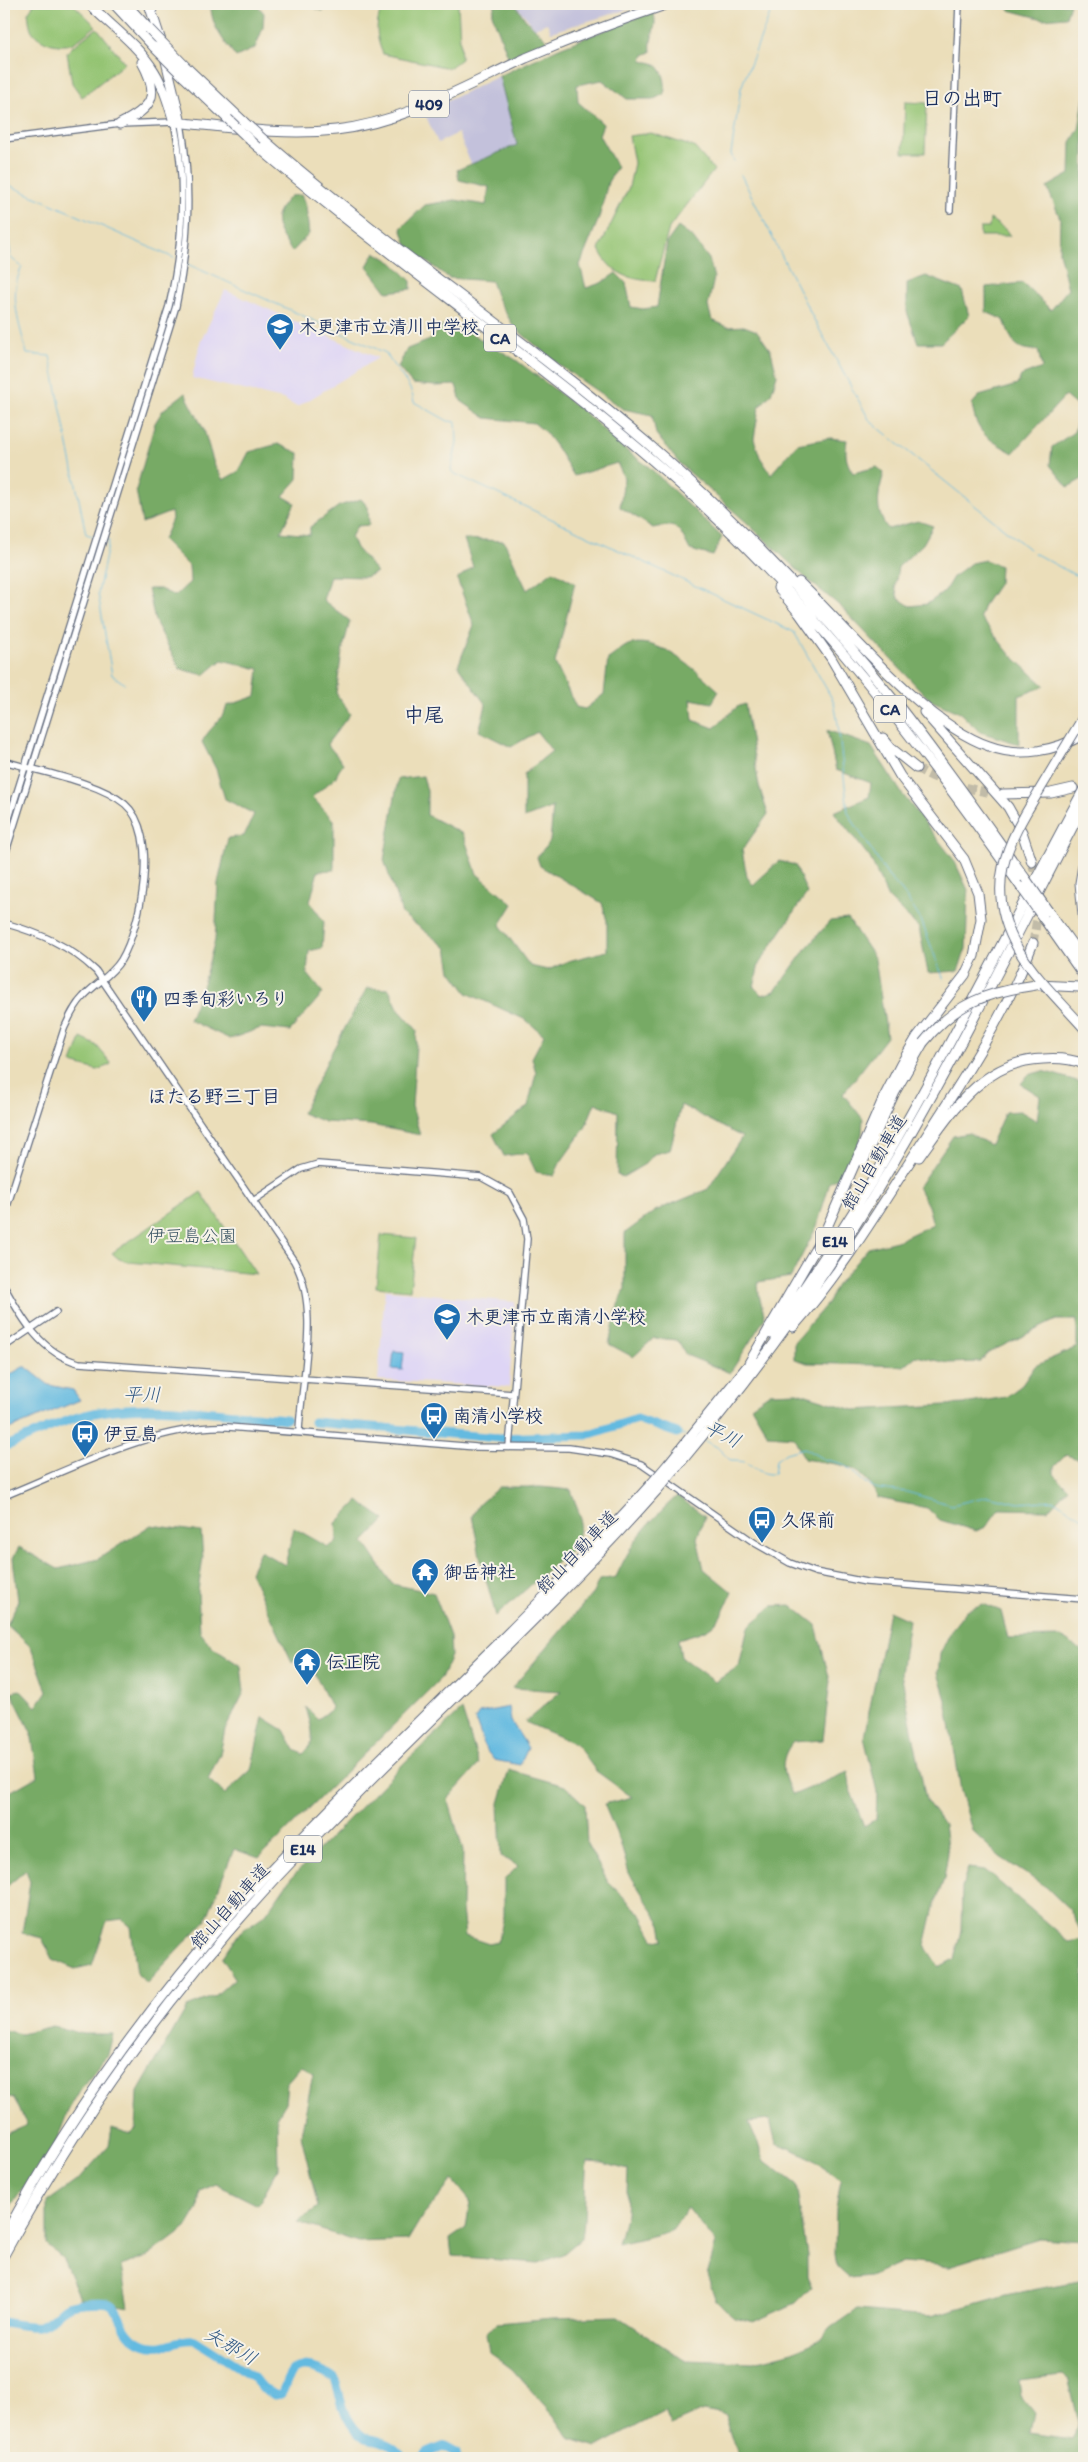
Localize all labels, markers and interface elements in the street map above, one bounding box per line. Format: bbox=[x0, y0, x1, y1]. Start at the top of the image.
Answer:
district label: 日の出町 bbox=[922, 86, 1002, 110]
road number: 409 bbox=[409, 90, 449, 118]
school or university icon: 木更津市立清川中学校 bbox=[265, 312, 295, 351]
place label: 木更津市立清川中学校 bbox=[299, 316, 479, 338]
road number: CA bbox=[484, 324, 516, 352]
road number: CA bbox=[874, 696, 906, 722]
district label: 中尾 bbox=[404, 703, 444, 727]
restaurant icon: 四季旬彩いろり bbox=[129, 984, 159, 1023]
place label: 四季旬彩いろり bbox=[163, 988, 289, 1010]
district label: ほたる野三丁目 bbox=[147, 1085, 281, 1108]
street label: 館山自動車道 bbox=[837, 1110, 911, 1214]
park label: 伊豆島公園 bbox=[147, 1225, 237, 1247]
road number: E14 bbox=[816, 1228, 854, 1254]
school or university icon: 木更津市立南清小学校 bbox=[432, 1302, 462, 1341]
place label: 木更津市立南清小学校 bbox=[466, 1306, 646, 1328]
water label: 平川 bbox=[123, 1383, 161, 1406]
bus stop icon: 南清小学校 bbox=[419, 1401, 449, 1440]
place label: 南清小学校 bbox=[453, 1405, 543, 1427]
water label: 平川 bbox=[701, 1415, 745, 1453]
bus stop icon: 伊豆島 bbox=[70, 1419, 100, 1458]
place label: 伊豆島 bbox=[104, 1423, 158, 1445]
bus stop icon: 久保前 bbox=[747, 1505, 777, 1544]
street label: 館山自動車道 bbox=[532, 1506, 622, 1598]
place label: 久保前 bbox=[781, 1509, 835, 1531]
temple icon: 御岳神社 bbox=[410, 1557, 440, 1596]
place label: 御岳神社 bbox=[444, 1561, 516, 1583]
temple icon: 伝正院 bbox=[292, 1647, 322, 1686]
place label: 伝正院 bbox=[326, 1651, 380, 1673]
road number: E14 bbox=[284, 1836, 322, 1862]
street label: 館山自動車道 bbox=[186, 1859, 274, 1953]
water label: 矢那川 bbox=[201, 2322, 261, 2370]

